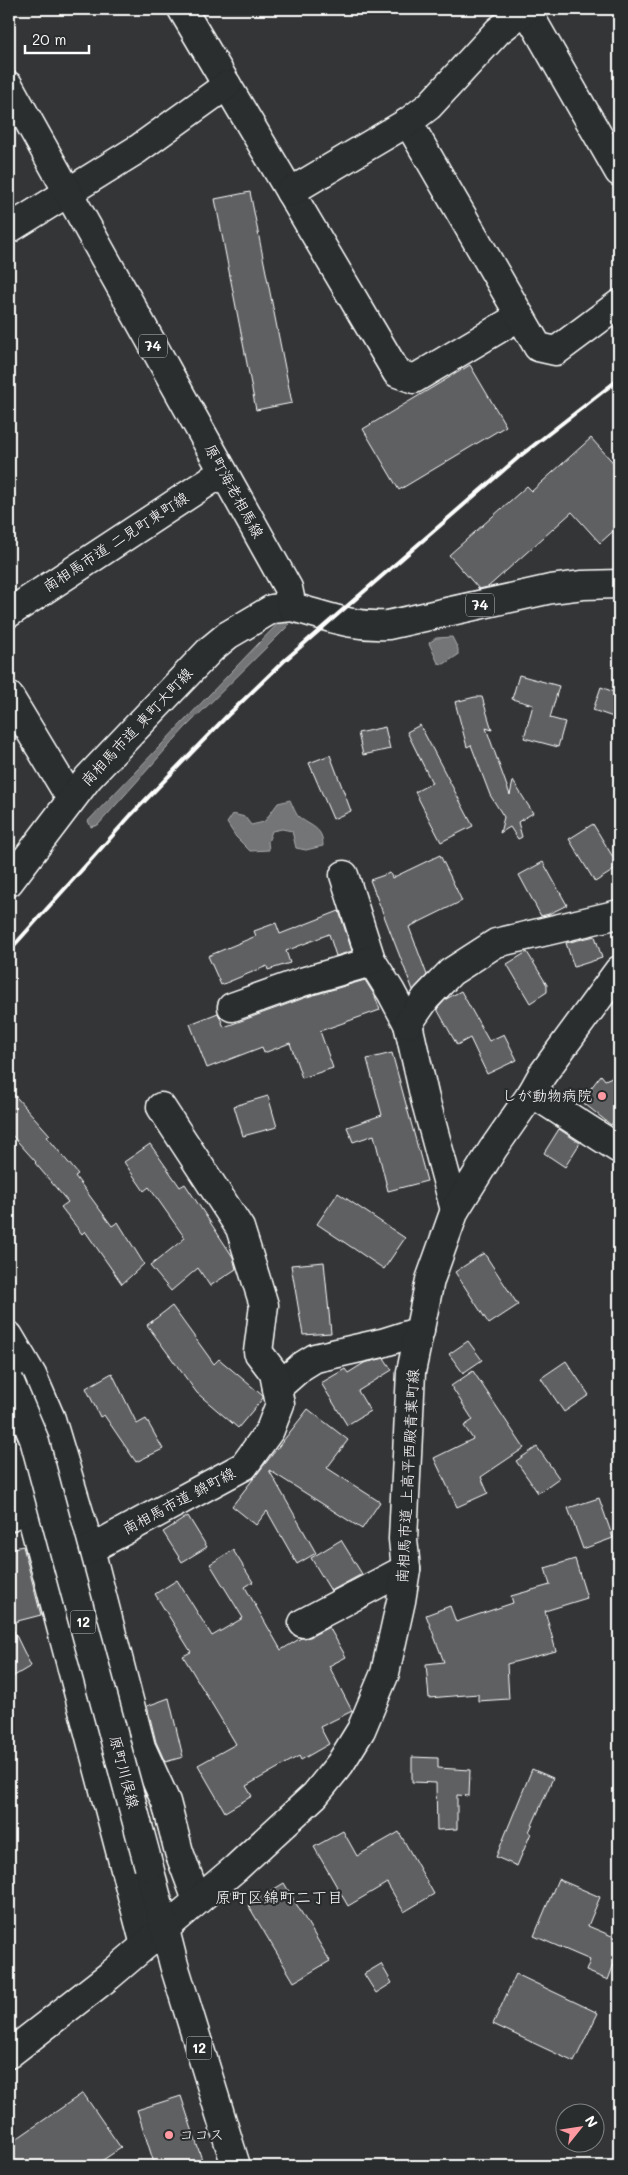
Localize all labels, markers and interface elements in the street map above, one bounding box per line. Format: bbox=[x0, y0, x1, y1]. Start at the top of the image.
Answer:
scale bar bbox=[25, 22, 89, 54]
text: 20 m bbox=[32, 29, 66, 49]
road number: 74 bbox=[139, 334, 167, 358]
street label: 原町海老相馬線 bbox=[201, 440, 269, 541]
street label: 南相馬市道 二見町東町線 bbox=[39, 487, 192, 596]
road number: 74 bbox=[466, 594, 494, 616]
street label: 南相馬市道 東町大町線 bbox=[76, 663, 196, 790]
place label: しが動物病院 bbox=[502, 1085, 592, 1105]
marker: しが動物病院 bbox=[596, 1090, 608, 1102]
street label: 南相馬市道 上高平西殿青葉町線 bbox=[391, 1368, 423, 1584]
street label: 南相馬市道 錦町線 bbox=[119, 1462, 238, 1538]
road number: 12 bbox=[70, 1610, 96, 1634]
street label: 原町川俣線 bbox=[106, 1733, 144, 1811]
district label: 原町区錦町二丁目 bbox=[215, 1886, 343, 1907]
road number: 12 bbox=[186, 2036, 212, 2060]
north arrow bbox=[556, 2102, 606, 2152]
text: N bbox=[581, 2112, 603, 2131]
place label: ココス bbox=[179, 2124, 224, 2144]
marker: ココス bbox=[163, 2129, 175, 2141]

